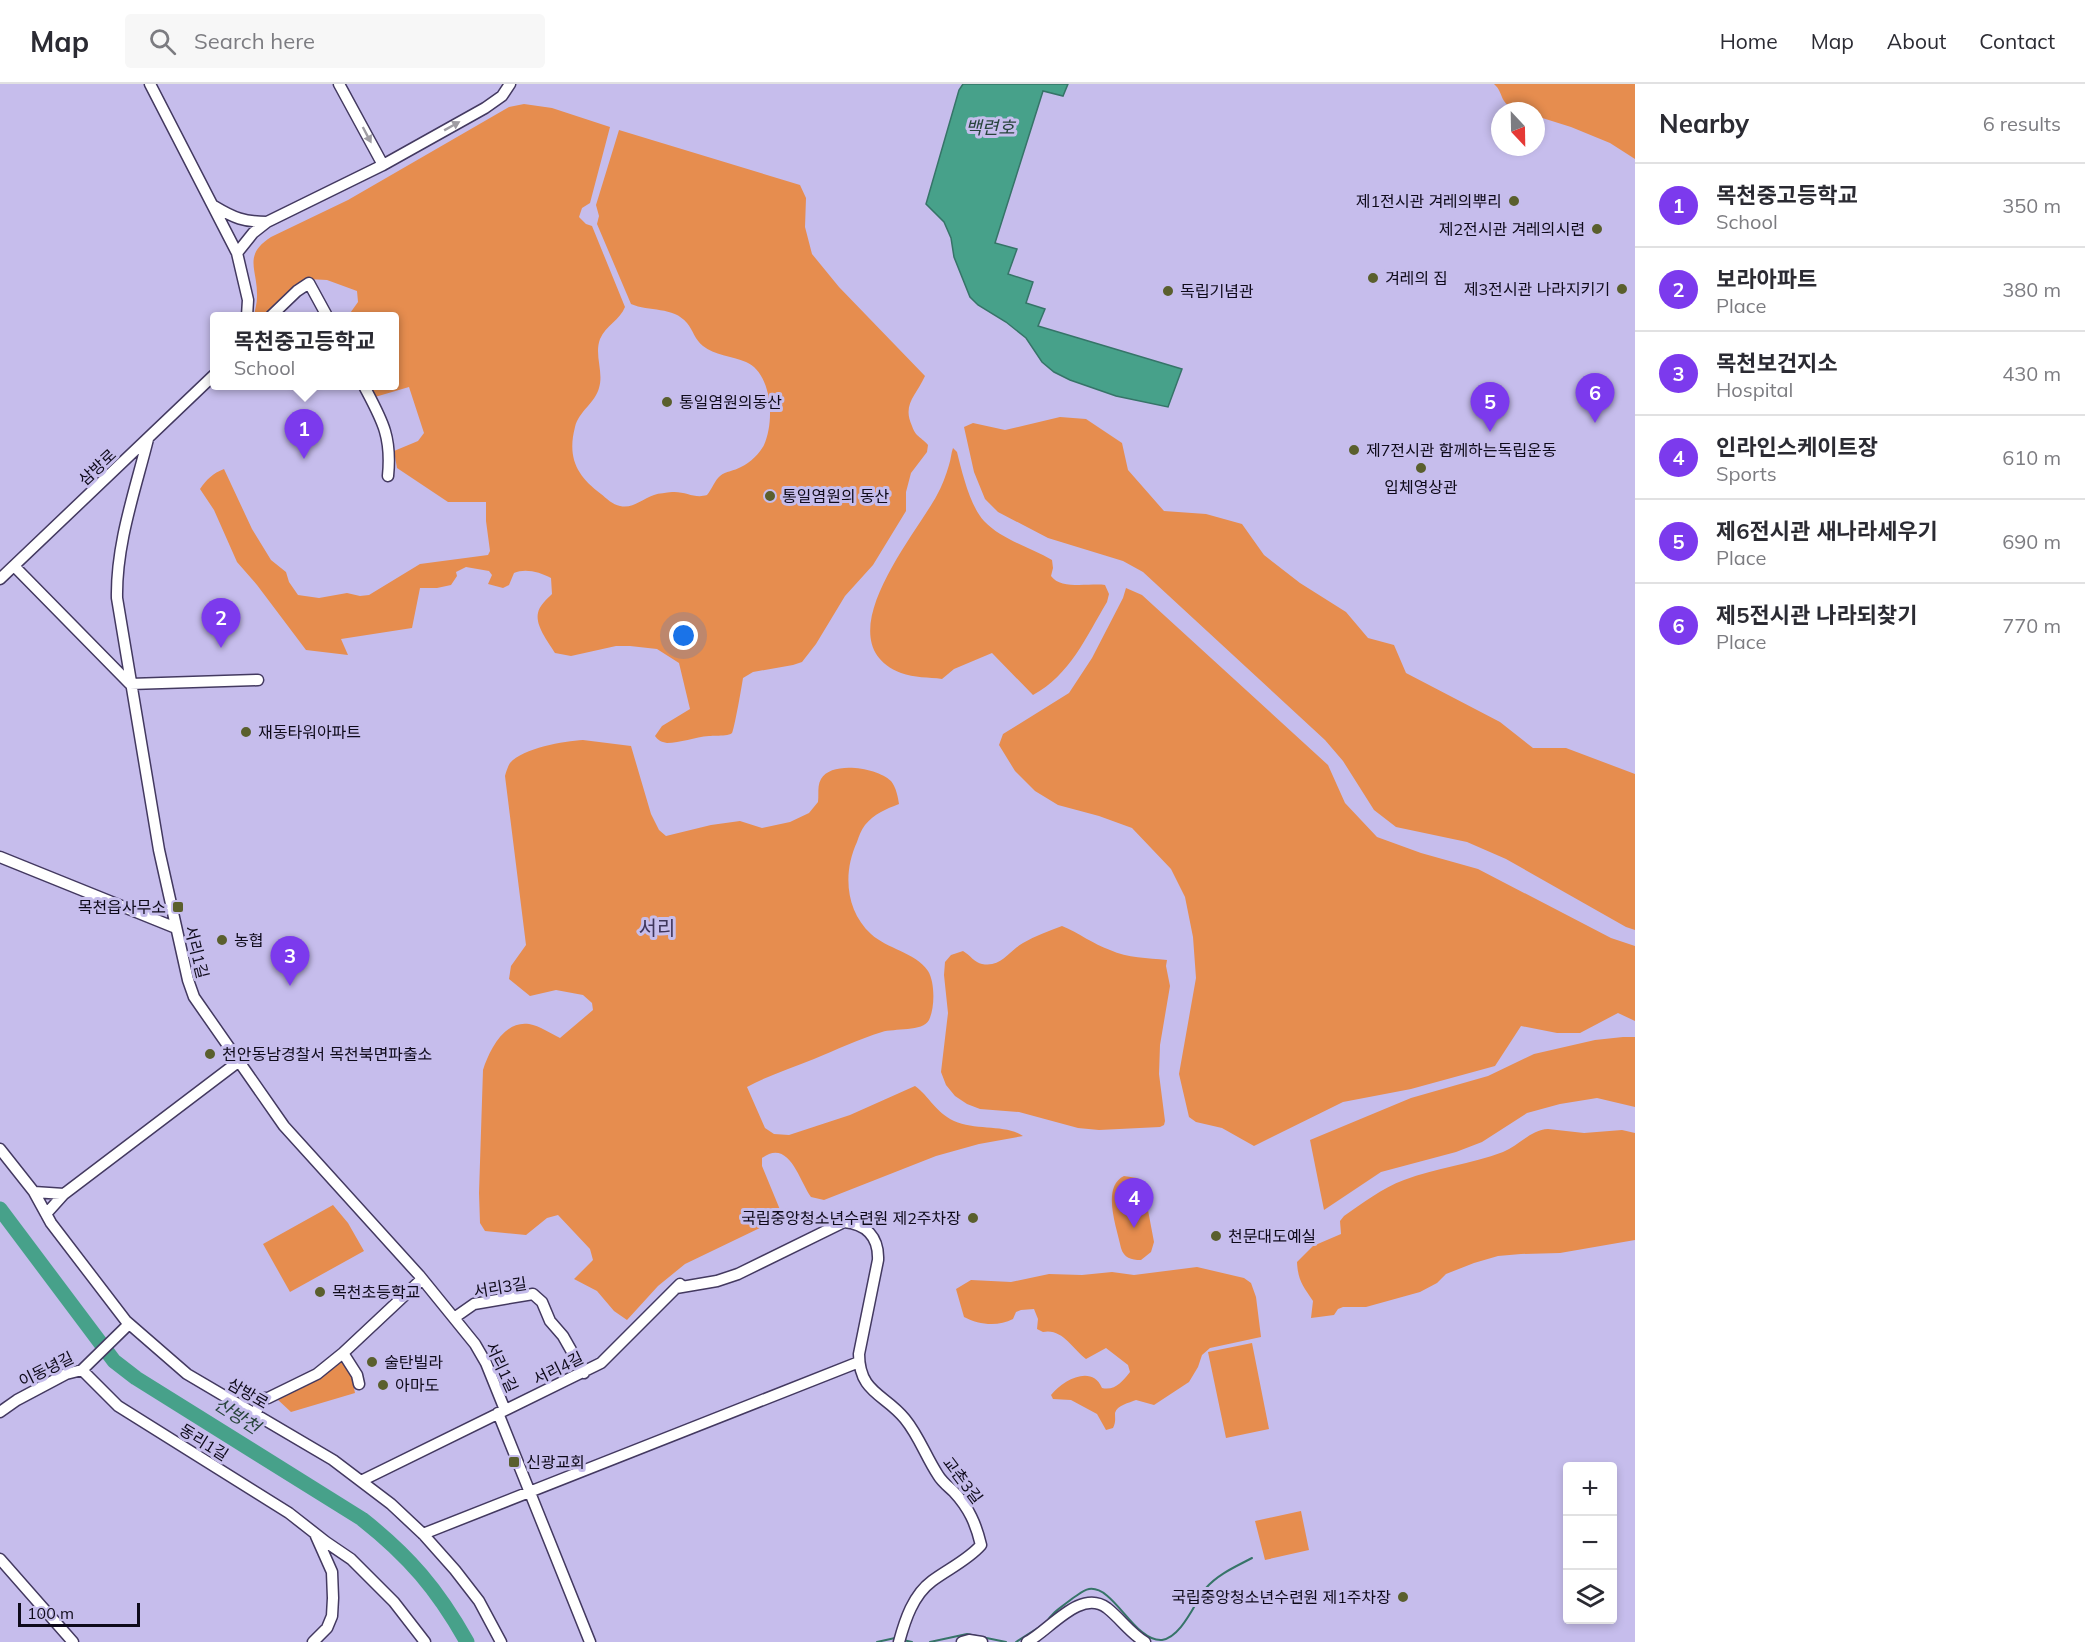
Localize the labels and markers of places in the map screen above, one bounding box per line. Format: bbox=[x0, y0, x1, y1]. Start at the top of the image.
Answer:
place label: 제1전시관 겨레의뿌리 bbox=[1356, 191, 1502, 211]
marker: 제1전시관 겨레의뿌리 bbox=[1507, 194, 1521, 208]
place label: 제2전시관 겨레의시련 bbox=[1439, 219, 1585, 239]
marker: 제2전시관 겨레의시련 bbox=[1590, 222, 1604, 236]
place label: 겨레의 집 bbox=[1385, 268, 1448, 288]
marker: 겨레의 집 bbox=[1366, 271, 1380, 285]
place label: 제3전시관 나라지키기 bbox=[1464, 279, 1610, 299]
place label: 독립기념관 bbox=[1180, 281, 1254, 301]
marker: 제3전시관 나라지키기 bbox=[1615, 282, 1629, 296]
marker: 독립기념관 bbox=[1161, 284, 1175, 298]
pin: 6 bbox=[1576, 374, 1614, 423]
pin: 5 bbox=[1470, 382, 1510, 432]
place label: 통일염원의동산 bbox=[679, 392, 782, 412]
marker: 통일염원의동산 bbox=[660, 395, 674, 409]
pin: 1 bbox=[284, 410, 324, 459]
place label: 제7전시관 함께하는독립운동 bbox=[1366, 440, 1557, 460]
marker: 제7전시관 함께하는독립운동 bbox=[1347, 443, 1361, 457]
marker: 입체영상관 bbox=[1414, 461, 1428, 475]
place label: 입체영상관 bbox=[1384, 477, 1458, 497]
place label: 통일염원의 동산 bbox=[782, 486, 889, 506]
marker: 통일염원의 동산 bbox=[763, 489, 777, 503]
pin: 2 bbox=[202, 598, 240, 648]
place label: 재동타워아파트 bbox=[258, 722, 361, 742]
marker: 재동타워아파트 bbox=[239, 725, 253, 739]
place label: 목천읍사무소 bbox=[78, 897, 166, 917]
marker: 목천읍사무소 bbox=[171, 900, 185, 914]
place label: 농협 bbox=[234, 930, 263, 950]
marker: 농협 bbox=[215, 933, 229, 947]
pin: 3 bbox=[270, 936, 310, 986]
place label: 천안동남경찰서 목천북면파출소 bbox=[222, 1044, 432, 1064]
marker: 천안동남경찰서 목천북면파출소 bbox=[203, 1047, 217, 1061]
pin: 4 bbox=[1114, 1178, 1154, 1228]
place label: 국립중앙청소년수련원 제2주차장 bbox=[741, 1208, 961, 1228]
marker: 국립중앙청소년수련원 제2주차장 bbox=[966, 1211, 980, 1225]
place label: 천문대도예실 bbox=[1228, 1226, 1316, 1246]
marker: 천문대도예실 bbox=[1209, 1229, 1223, 1243]
place label: 목천초등학교 bbox=[332, 1282, 420, 1302]
marker: 목천초등학교 bbox=[313, 1285, 327, 1299]
place label: 술탄빌라 bbox=[384, 1352, 443, 1372]
marker: 술탄빌라 bbox=[365, 1355, 379, 1369]
place label: 아마도 bbox=[395, 1375, 439, 1395]
marker: 아마도 bbox=[376, 1378, 390, 1392]
place label: 신광교회 bbox=[526, 1452, 585, 1472]
marker: 신광교회 bbox=[507, 1455, 521, 1469]
place label: 국립중앙청소년수련원 제1주차장 bbox=[1171, 1587, 1391, 1607]
marker: 국립중앙청소년수련원 제1주차장 bbox=[1396, 1590, 1410, 1604]

